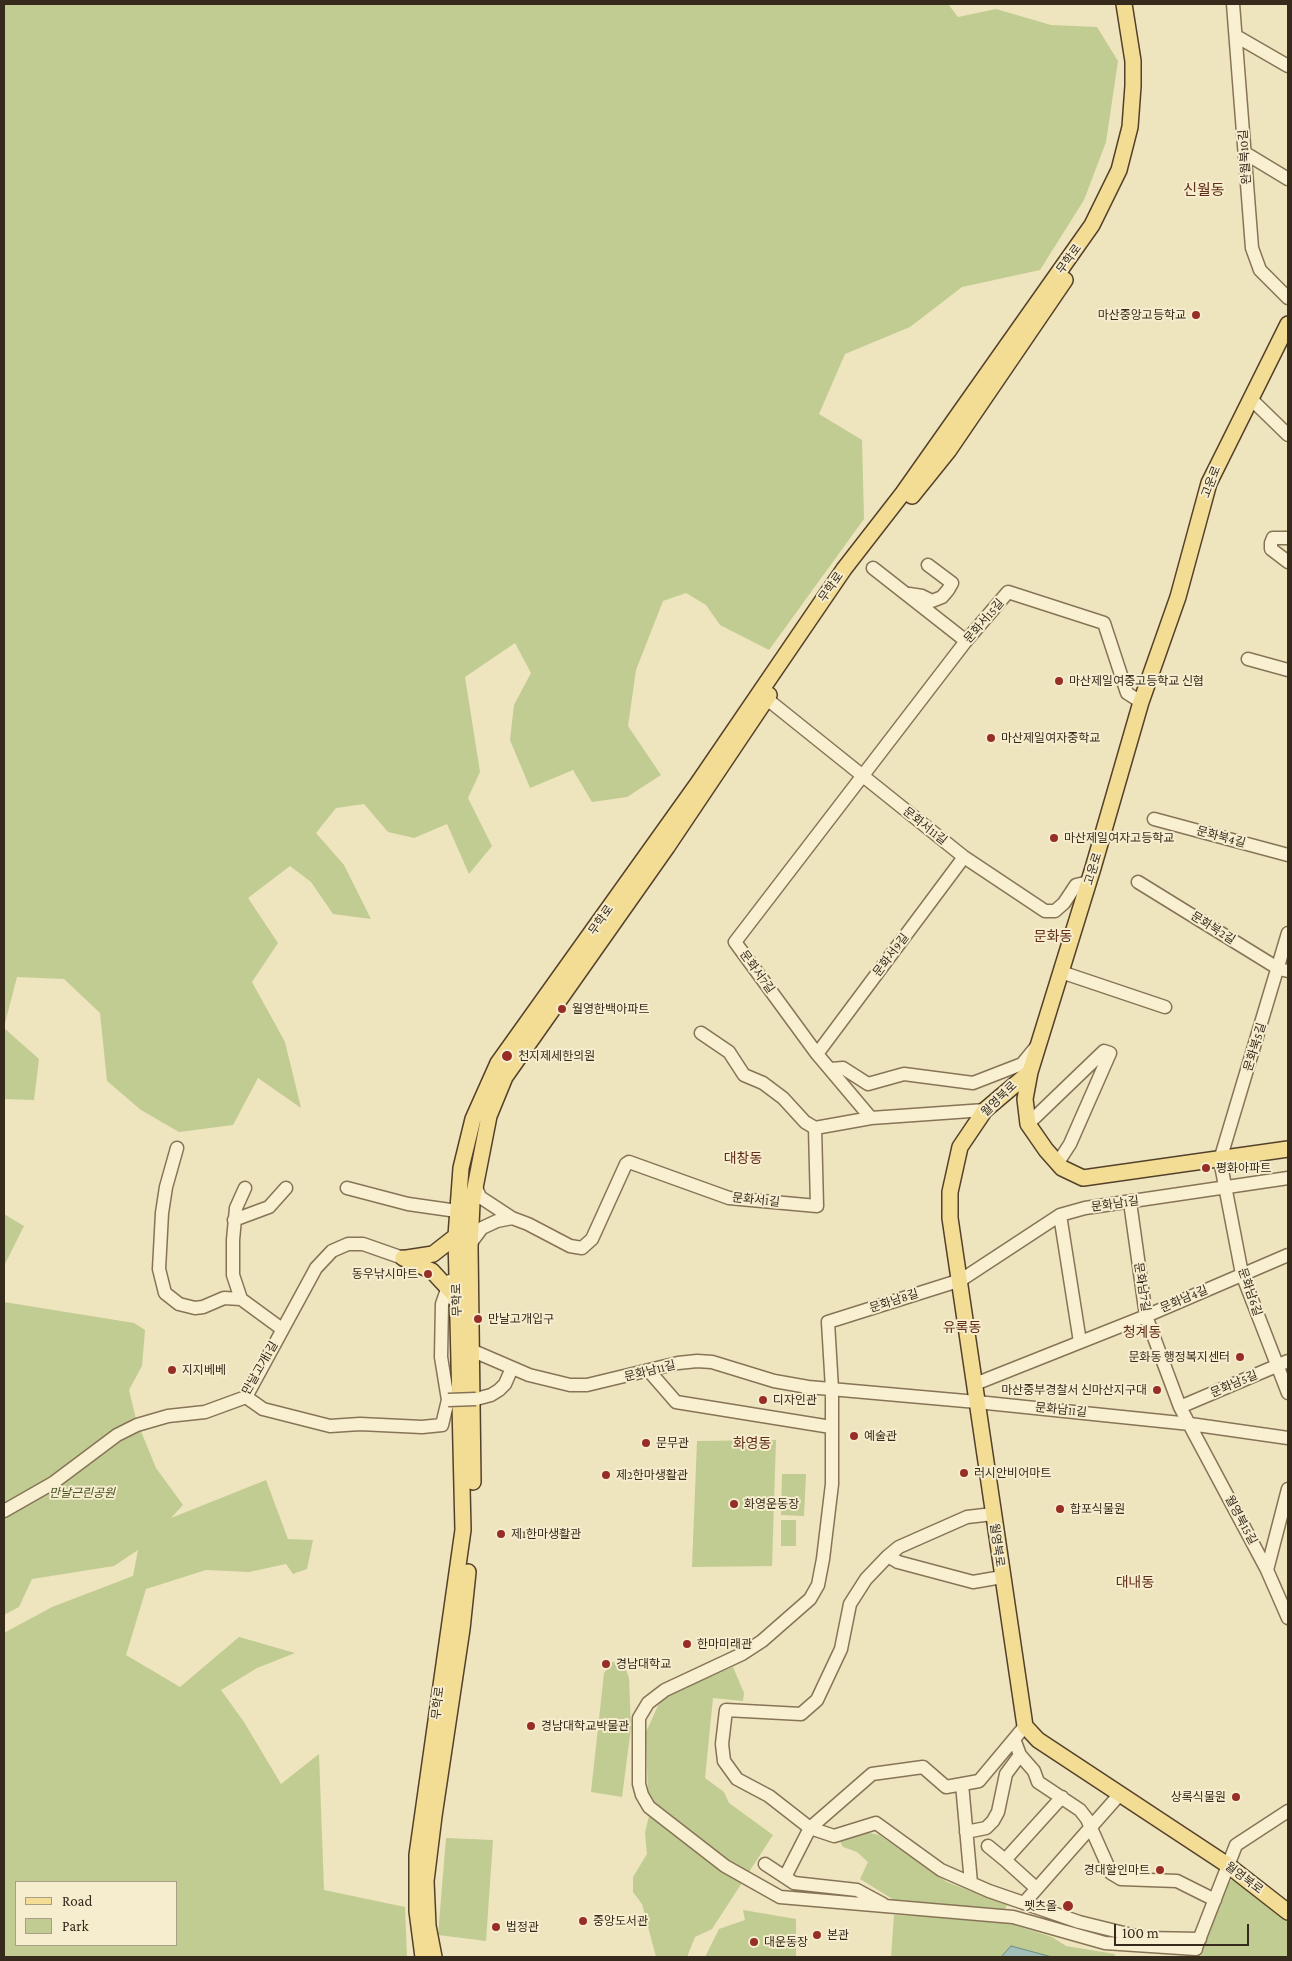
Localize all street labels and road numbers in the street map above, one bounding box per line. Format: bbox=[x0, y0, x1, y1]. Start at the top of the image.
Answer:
street label: 완월북10길 bbox=[1236, 129, 1254, 185]
street label: 무학로 bbox=[1053, 241, 1085, 277]
street label: 고운로 bbox=[1198, 464, 1224, 500]
street label: 무학로 bbox=[816, 569, 846, 605]
street label: 문화서15길 bbox=[961, 596, 1007, 646]
street label: 문화서11길 bbox=[900, 804, 950, 848]
street label: 문화북4길 bbox=[1195, 824, 1247, 850]
street label: 고운로 bbox=[1081, 851, 1105, 887]
street label: 무학로 bbox=[586, 902, 616, 938]
street label: 문화북2길 bbox=[1188, 909, 1238, 947]
street label: 문화서9길 bbox=[870, 931, 912, 979]
street label: 문화서7길 bbox=[737, 948, 777, 996]
street label: 문화북5길 bbox=[1241, 1021, 1269, 1073]
street label: 월영북로 bbox=[978, 1078, 1020, 1120]
street label: 문화서1길 bbox=[731, 1190, 781, 1210]
street label: 문화남1길 bbox=[1090, 1194, 1140, 1214]
street label: 문화남7길 bbox=[1131, 1261, 1153, 1313]
street label: 문화남6길 bbox=[1235, 1266, 1265, 1318]
street label: 무학로 bbox=[449, 1283, 465, 1317]
street label: 문화남4길 bbox=[1158, 1283, 1210, 1315]
street label: 문화남8길 bbox=[868, 1286, 920, 1316]
street label: 만날고개1길 bbox=[239, 1339, 281, 1397]
street label: 문화남11길 bbox=[623, 1358, 677, 1384]
street label: 문화남5길 bbox=[1208, 1368, 1260, 1400]
street label: 문화남11길 bbox=[1034, 1400, 1088, 1420]
street label: 월영북15길 bbox=[1222, 1493, 1260, 1547]
street label: 월영북로 bbox=[987, 1522, 1007, 1568]
street label: 무학로 bbox=[429, 1686, 447, 1720]
street label: 월영북로 bbox=[1222, 1859, 1266, 1897]

